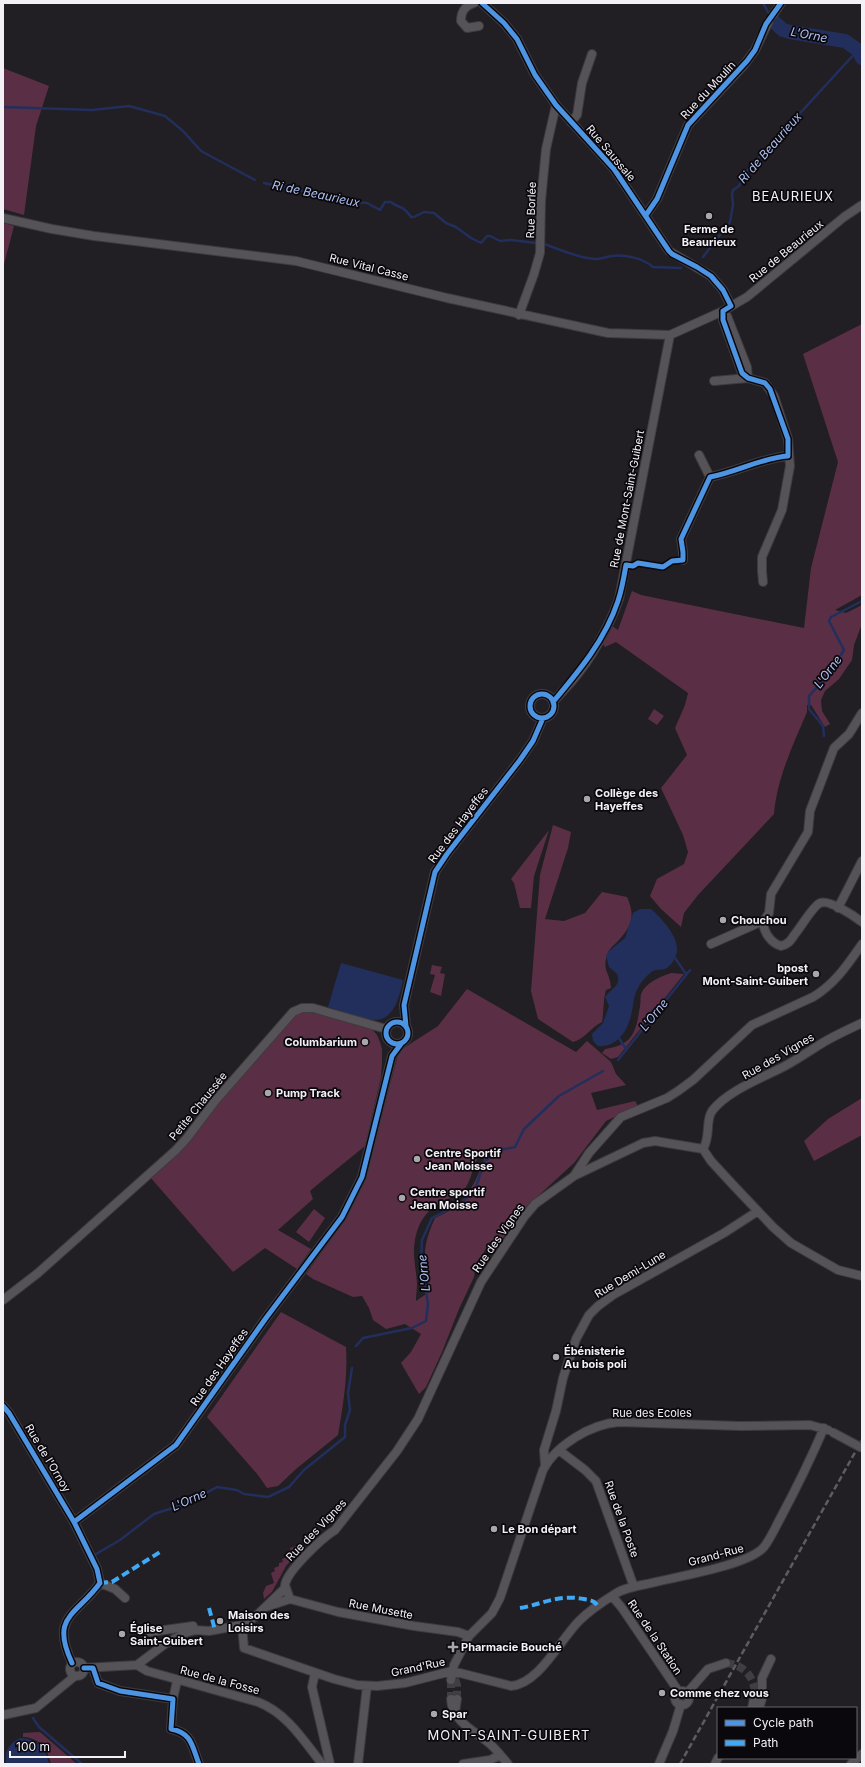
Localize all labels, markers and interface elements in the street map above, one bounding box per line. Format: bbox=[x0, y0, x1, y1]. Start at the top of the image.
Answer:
water label: L'Orne bbox=[789, 24, 829, 45]
street label: Rue du Moulin bbox=[678, 58, 738, 122]
water label: Ri de Beaurieux bbox=[735, 109, 805, 186]
street label: Rue Saussale bbox=[583, 122, 639, 184]
water label: Ri de Beaurieux bbox=[271, 177, 362, 210]
street label: Rue Borlée bbox=[523, 181, 539, 239]
district label: BEAURIEUX bbox=[752, 188, 834, 204]
marker: Ferme de Beaurieux bbox=[704, 211, 714, 221]
street label: Rue de Beaurieux bbox=[746, 217, 826, 285]
place label: Ferme de Beaurieux bbox=[682, 222, 737, 249]
street label: Rue Vital Casse bbox=[328, 250, 410, 284]
street label: Rue de Mont-Saint-Guibert bbox=[607, 429, 647, 569]
water label: L'Orne bbox=[810, 652, 845, 691]
street label: Rue des Hayeffes bbox=[425, 784, 491, 866]
place label: Collège des Hayeffes bbox=[595, 786, 658, 813]
marker: Collège des Hayeffes bbox=[582, 794, 592, 804]
place label: Chouchou bbox=[731, 913, 787, 927]
marker: Chouchou bbox=[718, 915, 728, 925]
place label: bpost Mont-Saint-Guibert bbox=[702, 961, 808, 988]
marker: bpost Mont-Saint-Guibert bbox=[811, 969, 821, 979]
water label: L'Orne bbox=[636, 995, 671, 1034]
street label: Rue des Vignes bbox=[739, 1030, 817, 1082]
place label: Columbarium bbox=[284, 1035, 357, 1049]
marker: Columbarium bbox=[360, 1037, 370, 1047]
street label: Petite Chaussée bbox=[166, 1069, 230, 1143]
place label: Pump Track bbox=[276, 1086, 340, 1100]
marker: Pump Track bbox=[263, 1088, 273, 1098]
place label: Centre Sportif Jean Moisse bbox=[425, 1146, 502, 1173]
marker: Centre Sportif Jean Moisse bbox=[412, 1154, 422, 1164]
place label: Centre sportif Jean Moisse bbox=[410, 1185, 485, 1212]
marker: Centre sportif Jean Moisse bbox=[397, 1193, 407, 1203]
street label: Rue des Vignes bbox=[469, 1201, 527, 1275]
street label: Rue Demi-Lune bbox=[592, 1247, 668, 1301]
water label: L'Orne bbox=[414, 1254, 433, 1292]
street label: Rue des Hayeffes bbox=[187, 1325, 251, 1408]
place label: Ébénisterie Au bois poli bbox=[564, 1344, 627, 1371]
marker: Ébénisterie Au bois poli bbox=[551, 1352, 561, 1362]
street label: Rue des Ecoles bbox=[612, 1406, 692, 1420]
street label: Rue de l'Ornoy bbox=[22, 1421, 74, 1495]
street label: Rue de la Poste bbox=[602, 1479, 642, 1559]
water label: L'Orne bbox=[169, 1485, 209, 1514]
street label: Rue des Vignes bbox=[283, 1496, 349, 1564]
place label: Le Bon départ bbox=[502, 1522, 577, 1536]
marker: Le Bon départ bbox=[489, 1524, 499, 1534]
street label: Grand-Rue bbox=[687, 1541, 745, 1569]
street label: Rue Musette bbox=[348, 1596, 414, 1622]
street label: Rue de la Station bbox=[625, 1597, 685, 1677]
place label: Maison des Loisirs bbox=[228, 1608, 290, 1635]
marker: Maison des Loisirs bbox=[215, 1616, 225, 1626]
place label: Église Saint-Guibert bbox=[130, 1621, 203, 1648]
marker: Église Saint-Guibert bbox=[117, 1629, 127, 1639]
place label: Pharmacie Bouché bbox=[461, 1640, 562, 1654]
marker: Pharmacie Bouché bbox=[448, 1642, 458, 1652]
street label: Grand'Rue bbox=[390, 1654, 446, 1680]
street label: Rue de la Fosse bbox=[179, 1663, 261, 1697]
place label: Comme chez vous bbox=[670, 1686, 769, 1700]
marker: Comme chez vous bbox=[657, 1688, 667, 1698]
place label: Spar bbox=[442, 1707, 468, 1721]
legend bbox=[717, 1707, 857, 1759]
marker: Spar bbox=[429, 1709, 439, 1719]
text: Cycle path bbox=[753, 1715, 814, 1730]
district label: MONT-SAINT-GUIBERT bbox=[428, 1727, 590, 1743]
scale bar bbox=[10, 1733, 125, 1759]
text: Path bbox=[753, 1735, 778, 1750]
text: 100 m bbox=[16, 1739, 50, 1754]

